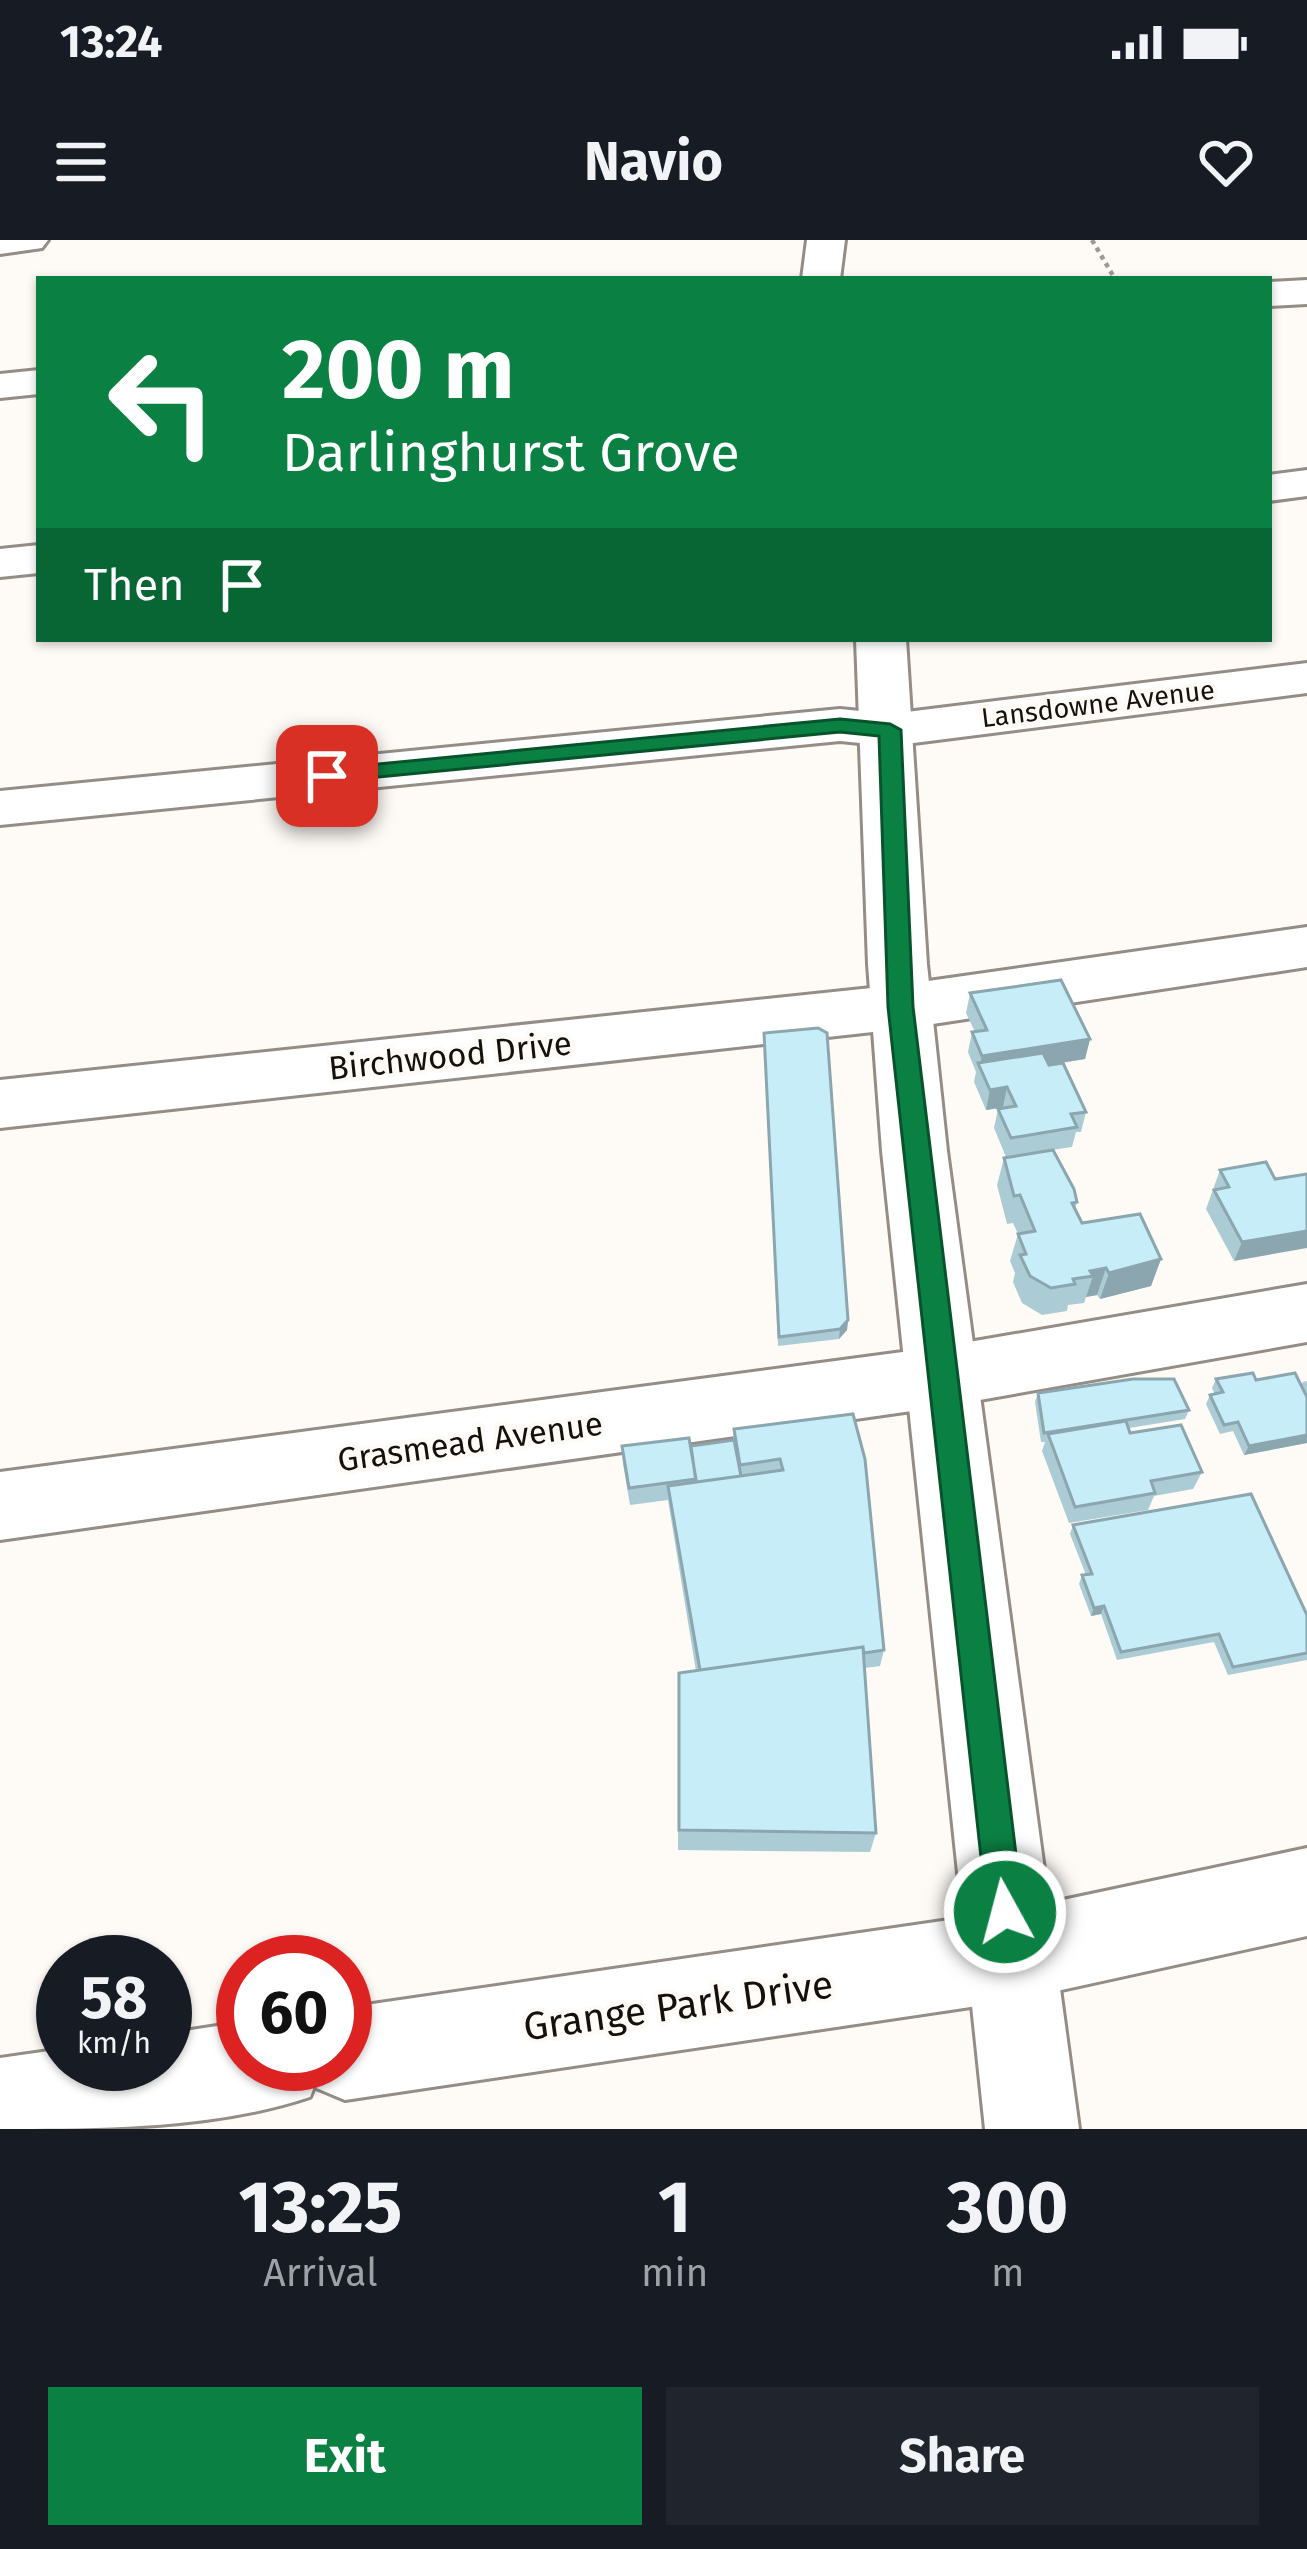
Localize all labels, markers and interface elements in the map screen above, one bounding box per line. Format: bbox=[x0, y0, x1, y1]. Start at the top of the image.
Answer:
text: 13:24 bbox=[60, 15, 162, 69]
icon: menu bbox=[48, 129, 114, 195]
icon: heart bbox=[1193, 129, 1259, 195]
text: Navio bbox=[584, 130, 723, 194]
text: 200 m bbox=[282, 319, 515, 420]
icon: left bbox=[84, 324, 240, 480]
text: Darlinghurst Grove bbox=[282, 421, 740, 485]
icon: arrive bbox=[209, 552, 275, 618]
text: Then bbox=[84, 558, 185, 612]
street label: Lansdowne Avenue bbox=[979, 674, 1217, 734]
pin bbox=[276, 725, 378, 827]
icon: arrive bbox=[294, 743, 360, 809]
street label: Birchwood Drive bbox=[327, 1023, 574, 1089]
street label: Grasmead Avenue bbox=[335, 1404, 605, 1480]
position arrow bbox=[942, 1849, 1068, 1975]
speed limit sign: 60 bbox=[216, 1935, 372, 2091]
street label: Grange Park Drive bbox=[520, 1961, 836, 2050]
text: 58 bbox=[80, 1962, 148, 2034]
text: km/h bbox=[77, 2025, 151, 2061]
text: 13:25 bbox=[239, 2165, 402, 2251]
text: 1 bbox=[658, 2165, 691, 2251]
text: 300 bbox=[947, 2165, 1068, 2251]
text: Arrival bbox=[263, 2250, 378, 2296]
text: min bbox=[641, 2250, 708, 2296]
text: m bbox=[991, 2250, 1024, 2296]
button: Exit bbox=[48, 2387, 642, 2525]
button: Share bbox=[666, 2387, 1259, 2525]

